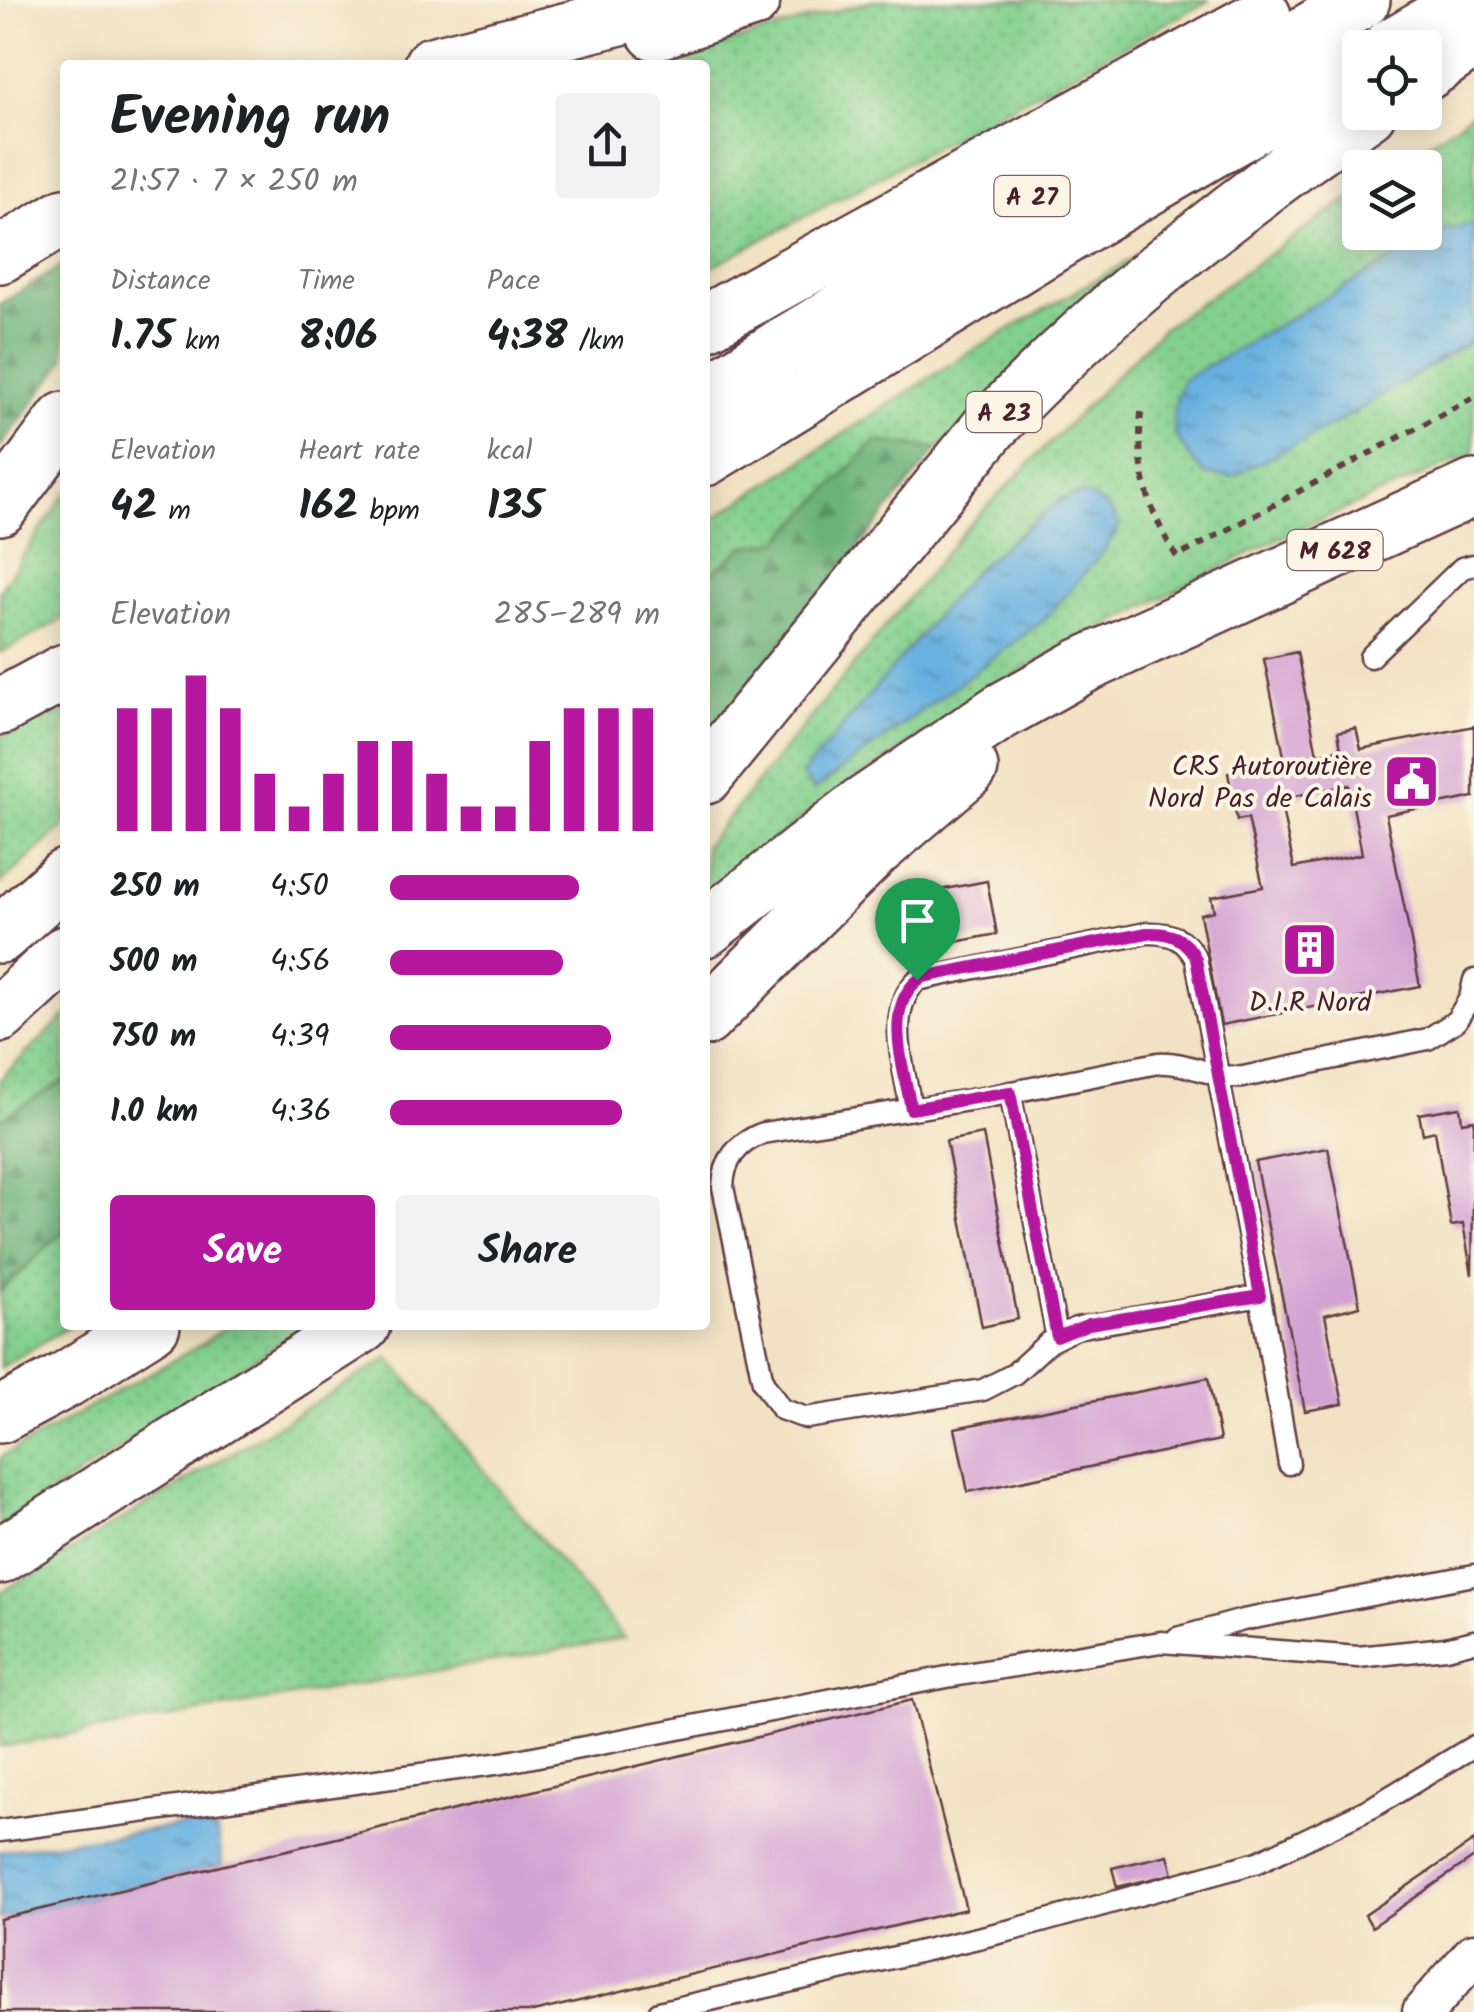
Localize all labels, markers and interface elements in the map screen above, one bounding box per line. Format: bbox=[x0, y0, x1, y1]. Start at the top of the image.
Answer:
map controls bbox=[1342, 30, 1442, 250]
button: locate bbox=[1342, 30, 1442, 130]
text: Evening run bbox=[110, 76, 390, 163]
button: share bbox=[555, 93, 660, 198]
button: layers bbox=[1342, 150, 1442, 250]
text: 21:57 · 7 × 250 m bbox=[110, 157, 358, 208]
road number: A 27 bbox=[994, 176, 1070, 216]
text: Distance bbox=[110, 259, 211, 304]
text: Time bbox=[298, 259, 355, 304]
text: Pace bbox=[487, 259, 540, 304]
text: 1.75 bbox=[110, 304, 174, 371]
text: 8:06 bbox=[298, 304, 378, 371]
text: 4:38 bbox=[487, 304, 568, 371]
text: km bbox=[174, 319, 220, 364]
text: /km bbox=[568, 319, 624, 364]
road number: A 23 bbox=[966, 392, 1042, 432]
text: Elevation bbox=[110, 429, 216, 474]
text: Heart rate bbox=[298, 429, 420, 474]
text: kcal bbox=[487, 429, 532, 474]
text: 42 bbox=[110, 474, 157, 541]
text: 162 bbox=[298, 474, 358, 541]
text: 135 bbox=[487, 474, 544, 541]
text: m bbox=[157, 489, 191, 534]
text: bpm bbox=[358, 489, 420, 534]
road number: M 628 bbox=[1288, 530, 1382, 570]
text: Elevation bbox=[110, 590, 231, 641]
text: 285–289 m bbox=[494, 590, 660, 641]
place label: CRS Autoroutière Nord Pas de Calais bbox=[1148, 745, 1372, 822]
public building icon: CRS Autoroutière Nord Pas de Calais bbox=[1381, 751, 1441, 811]
text: 250 m bbox=[110, 862, 200, 913]
text: 4:50 bbox=[270, 862, 329, 913]
pin bbox=[875, 878, 960, 981]
icon: arrive bbox=[890, 893, 945, 948]
building icon: D.I.R Nord bbox=[1280, 920, 1340, 980]
text: 500 m bbox=[110, 937, 198, 988]
text: 4:56 bbox=[270, 937, 330, 988]
place label: D.I.R Nord bbox=[1249, 981, 1372, 1026]
text: 750 m bbox=[110, 1012, 196, 1063]
text: 4:39 bbox=[270, 1012, 329, 1063]
text: 1.0 km bbox=[110, 1087, 198, 1138]
text: 4:36 bbox=[270, 1087, 332, 1138]
button: Save bbox=[110, 1195, 375, 1310]
button: Share bbox=[395, 1195, 660, 1310]

